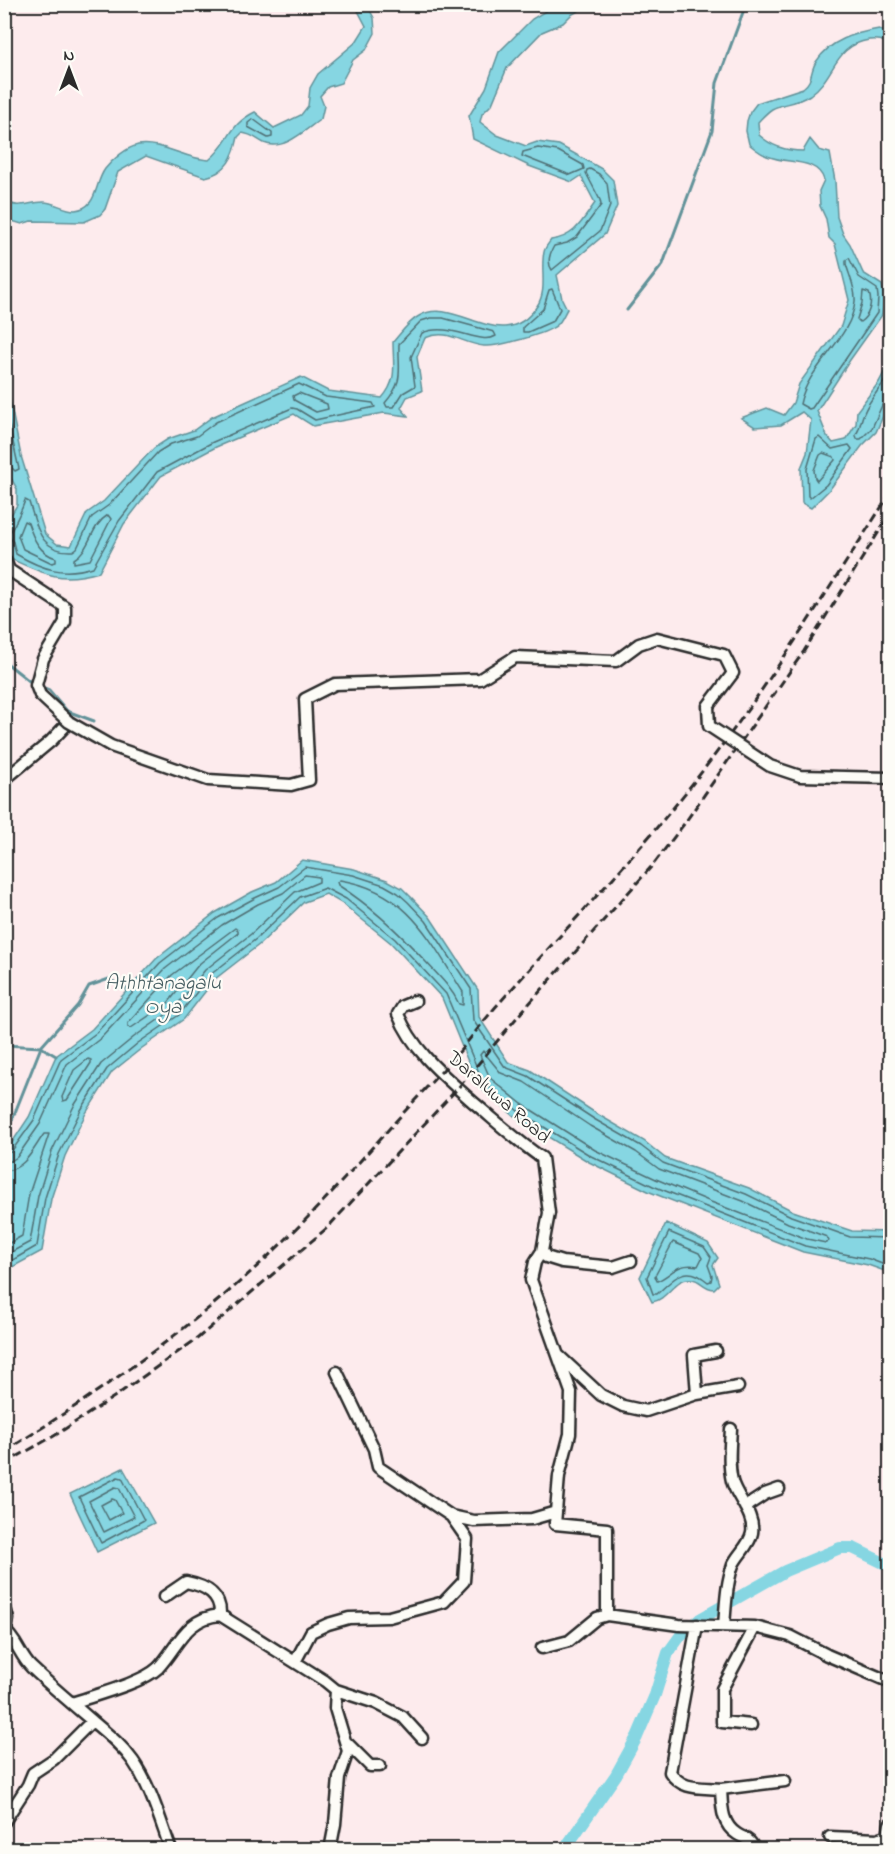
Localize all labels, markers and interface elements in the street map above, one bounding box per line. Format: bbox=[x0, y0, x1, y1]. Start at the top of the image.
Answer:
north arrow bbox=[39, 39, 99, 99]
text: N bbox=[64, 44, 75, 68]
water label: Athhtanagalu Oya bbox=[105, 969, 221, 1023]
street label: Daraluwa Road bbox=[439, 1044, 556, 1151]

